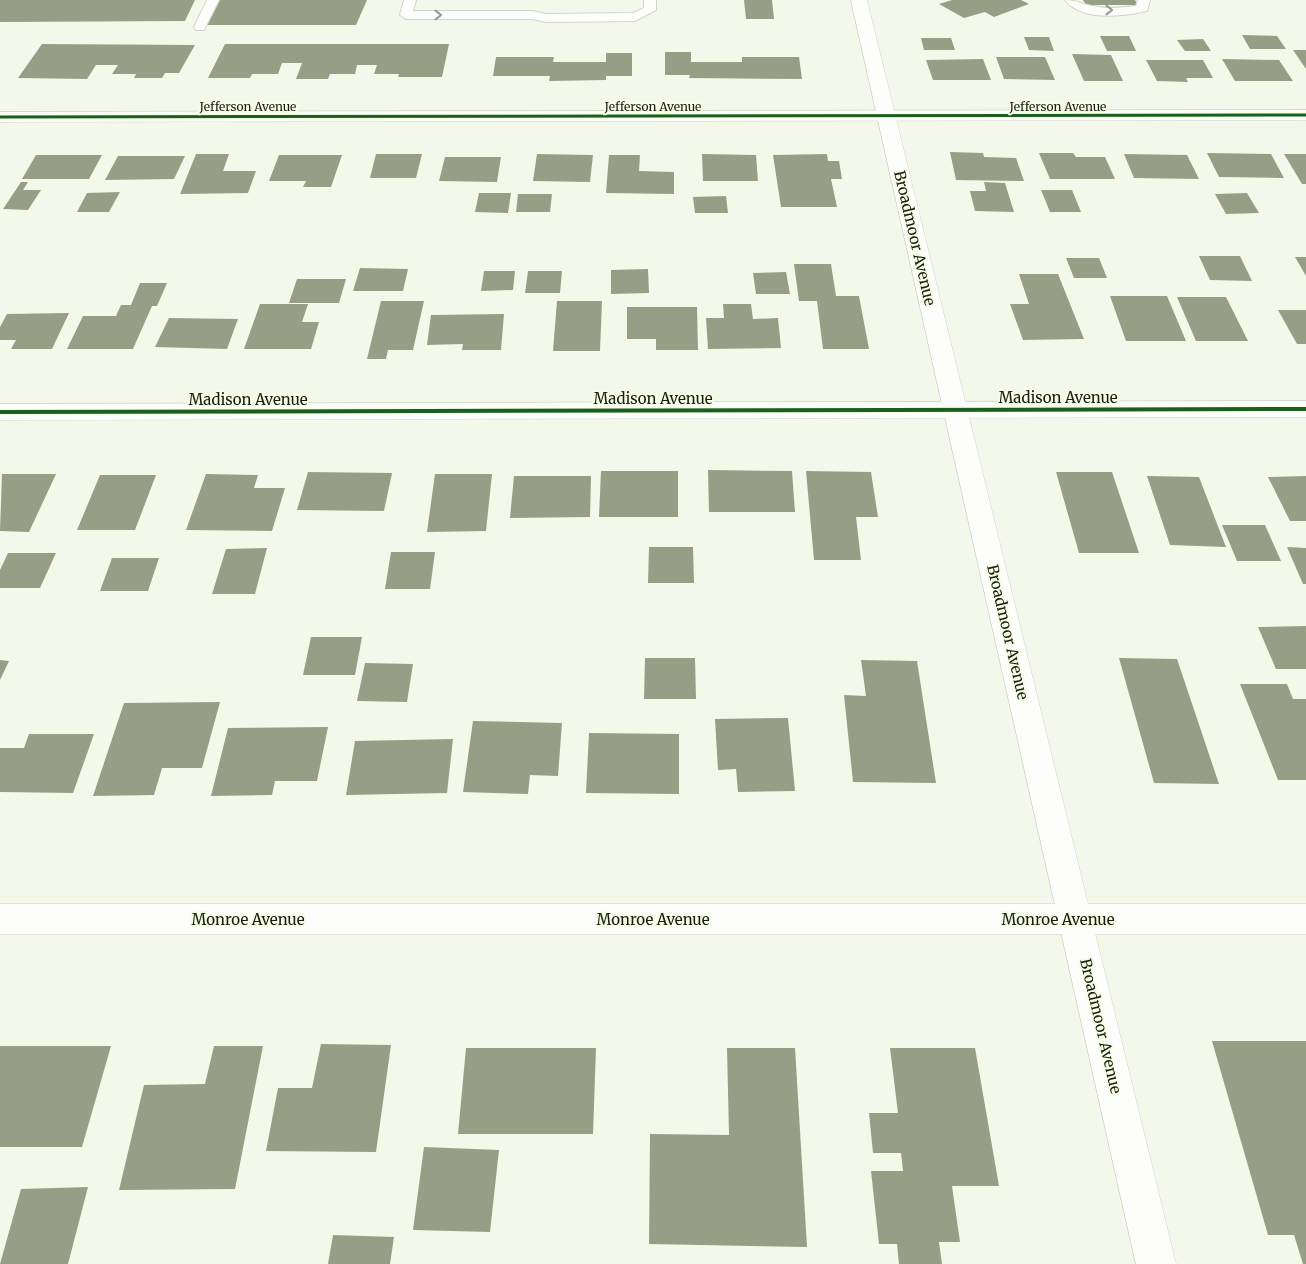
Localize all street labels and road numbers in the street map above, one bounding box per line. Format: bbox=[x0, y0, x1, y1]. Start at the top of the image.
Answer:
street label: Jefferson Avenue bbox=[199, 99, 296, 114]
street label: Jefferson Avenue bbox=[604, 99, 701, 114]
street label: Jefferson Avenue bbox=[1009, 99, 1106, 114]
street label: Broadmoor Avenue bbox=[890, 169, 940, 308]
street label: Madison Avenue bbox=[998, 388, 1118, 407]
street label: Madison Avenue bbox=[593, 389, 713, 408]
street label: Madison Avenue bbox=[188, 390, 308, 409]
street label: Broadmoor Avenue bbox=[983, 563, 1033, 702]
street label: Monroe Avenue bbox=[192, 910, 305, 929]
street label: Monroe Avenue bbox=[597, 910, 710, 929]
street label: Monroe Avenue bbox=[1002, 910, 1115, 929]
street label: Broadmoor Avenue bbox=[1076, 957, 1126, 1096]

